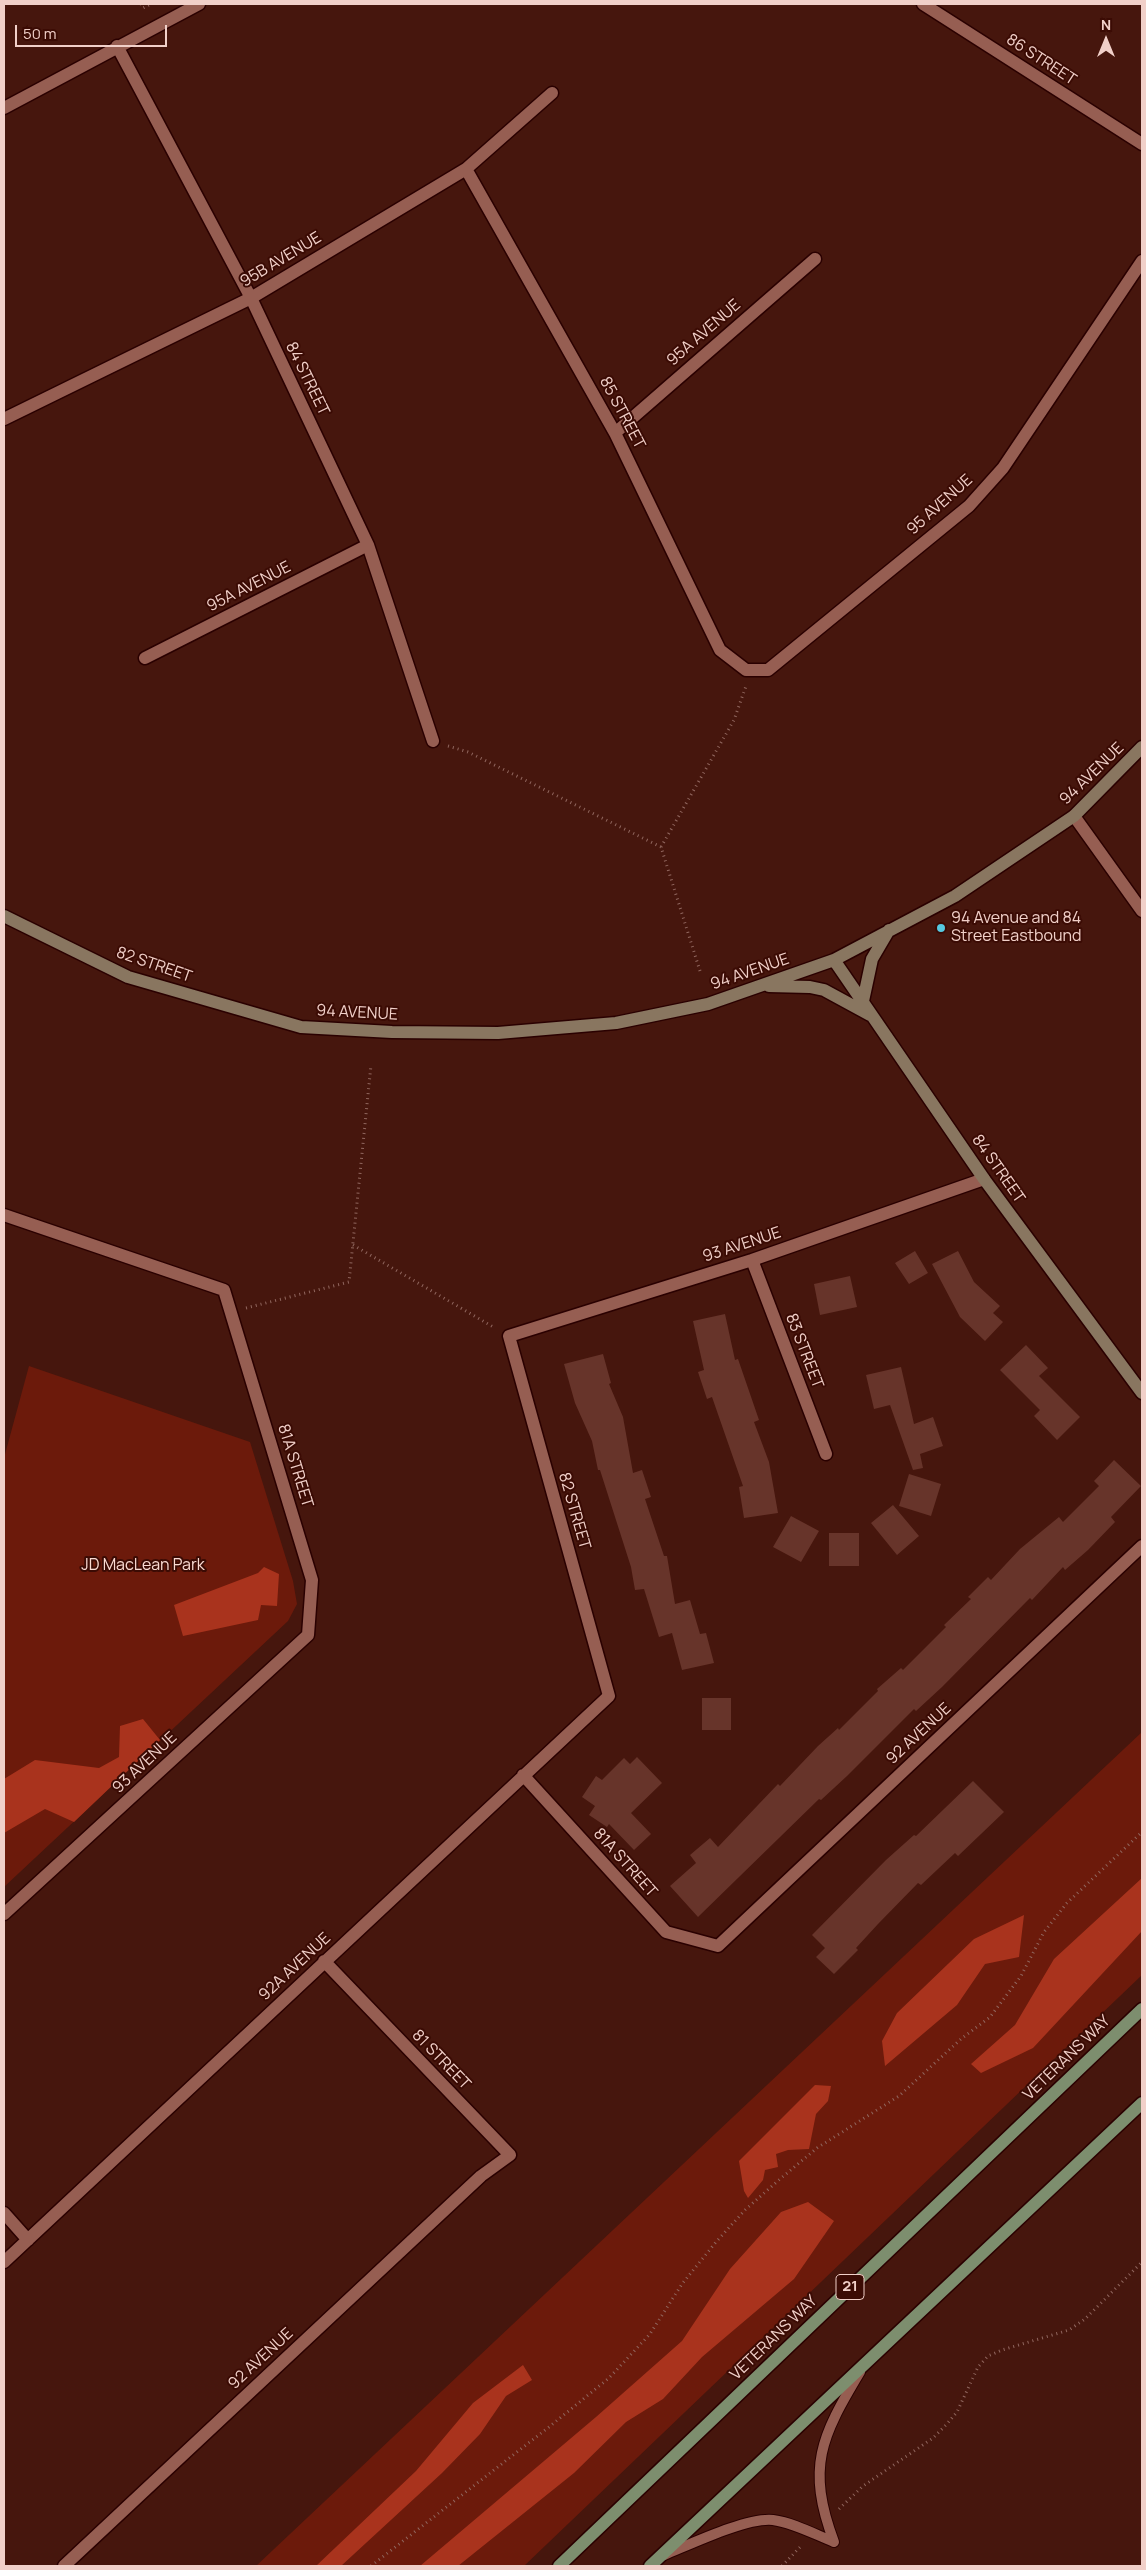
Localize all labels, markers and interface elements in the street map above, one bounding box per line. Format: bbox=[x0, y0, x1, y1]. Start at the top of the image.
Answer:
scale bar bbox=[18, 15, 170, 47]
north arrow bbox=[1081, 15, 1131, 65]
text: N bbox=[1101, 15, 1111, 34]
text: 50 m bbox=[23, 23, 57, 44]
street label: 86 STREET bbox=[1002, 30, 1080, 90]
street label: 95B AVENUE bbox=[237, 228, 325, 292]
street label: 95A AVENUE bbox=[663, 296, 745, 370]
street label: 84 STREET bbox=[281, 339, 333, 419]
street label: 85 STREET bbox=[595, 374, 649, 452]
street label: 95 AVENUE bbox=[903, 471, 977, 539]
street label: 95A AVENUE bbox=[204, 558, 294, 616]
street label: 94 AVENUE bbox=[1056, 739, 1128, 809]
place label: 94 Avenue and 84 Street Eastbound bbox=[951, 909, 1081, 947]
marker: 94 Avenue and 84 Street Eastbound bbox=[935, 922, 947, 934]
street label: 82 STREET bbox=[114, 943, 194, 987]
street label: 94 AVENUE bbox=[708, 950, 792, 994]
street label: 94 AVENUE bbox=[316, 1001, 398, 1025]
street label: 84 STREET bbox=[967, 1131, 1029, 1207]
street label: 93 AVENUE bbox=[700, 1223, 784, 1267]
street label: 83 STREET bbox=[781, 1311, 827, 1391]
street label: 81A STREET bbox=[273, 1422, 317, 1510]
street label: 82 STREET bbox=[554, 1470, 594, 1552]
park label: JD MacLean Park bbox=[81, 1556, 205, 1576]
street label: 92 AVENUE bbox=[883, 1699, 955, 1769]
street label: 93 AVENUE bbox=[109, 1728, 181, 1798]
street label: 81A STREET bbox=[589, 1825, 661, 1901]
street label: 92A AVENUE bbox=[255, 1929, 335, 2005]
street label: VETERANS WAY bbox=[1019, 2012, 1115, 2104]
street label: 81 STREET bbox=[408, 2026, 474, 2094]
road number: 21 bbox=[836, 2274, 864, 2300]
street label: VETERANS WAY bbox=[726, 2292, 822, 2384]
street label: 92 AVENUE bbox=[225, 2324, 297, 2394]

